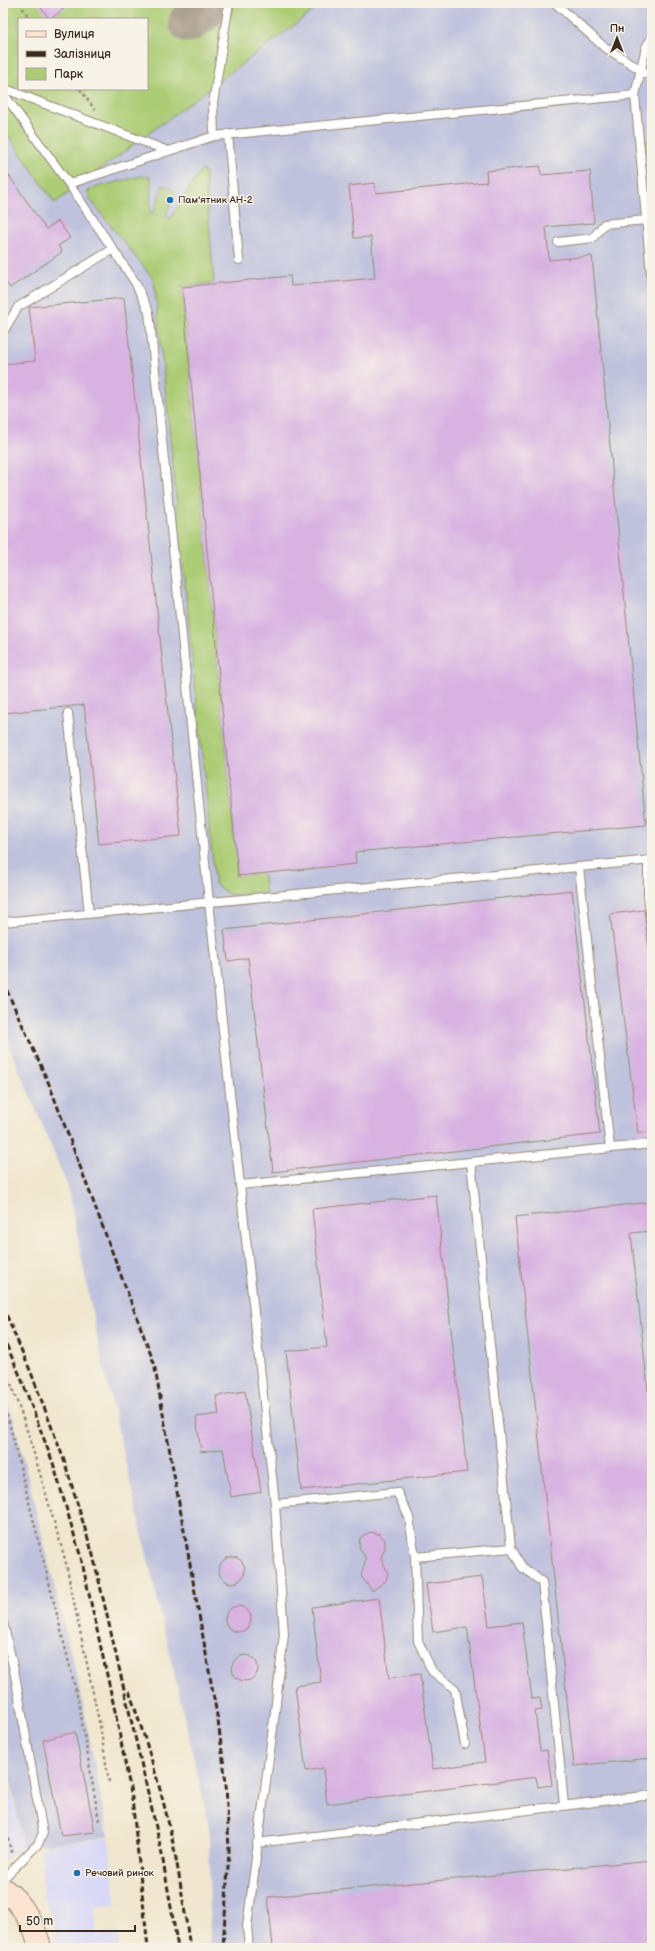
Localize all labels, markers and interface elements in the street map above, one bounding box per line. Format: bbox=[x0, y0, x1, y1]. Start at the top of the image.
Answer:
legend bbox=[18, 18, 148, 90]
north arrow bbox=[597, 18, 637, 58]
text: Пн bbox=[610, 22, 624, 35]
text: Вулиця bbox=[54, 27, 95, 42]
text: Залізниця bbox=[54, 47, 111, 62]
text: Парк bbox=[54, 67, 84, 82]
place label: Пам'ятник АН-2 bbox=[178, 194, 253, 206]
marker: Пам'ятник АН-2 bbox=[165, 195, 175, 205]
place label: Речовий ринок bbox=[85, 1867, 155, 1879]
marker: Речовий ринок bbox=[72, 1868, 82, 1878]
scale bar bbox=[20, 1907, 135, 1933]
text: 50 m bbox=[26, 1914, 53, 1929]

